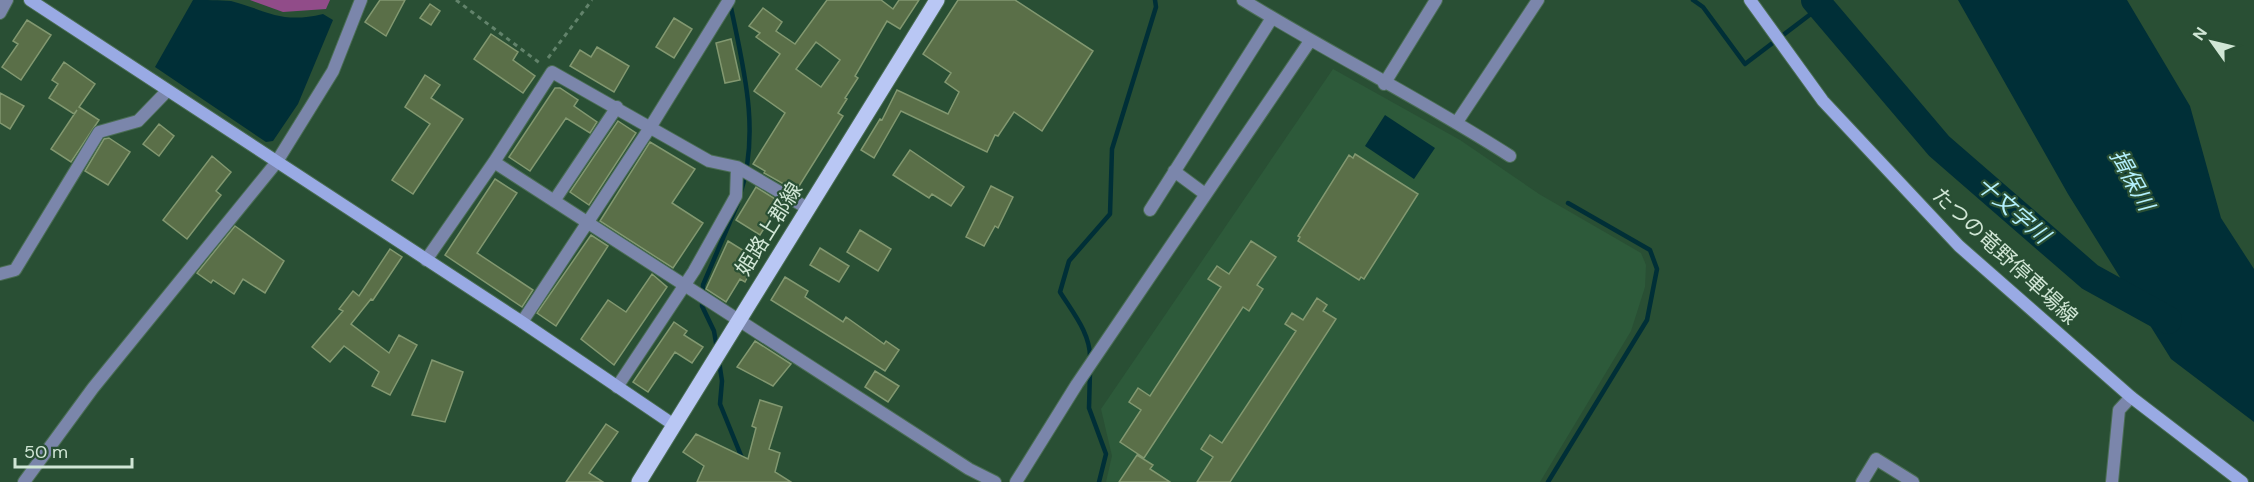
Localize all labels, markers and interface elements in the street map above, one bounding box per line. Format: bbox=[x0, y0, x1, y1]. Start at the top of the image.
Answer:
north arrow bbox=[2182, 12, 2242, 72]
text: N bbox=[2188, 23, 2212, 45]
water label: 揖保川 bbox=[2103, 144, 2162, 218]
water label: 十文字川 bbox=[1970, 170, 2057, 251]
street label: 姫路上郡線 bbox=[729, 177, 809, 281]
street label: たつの竜野停車場線 bbox=[1926, 181, 2084, 331]
scale bar bbox=[15, 431, 132, 469]
text: 50 m bbox=[24, 440, 68, 464]

